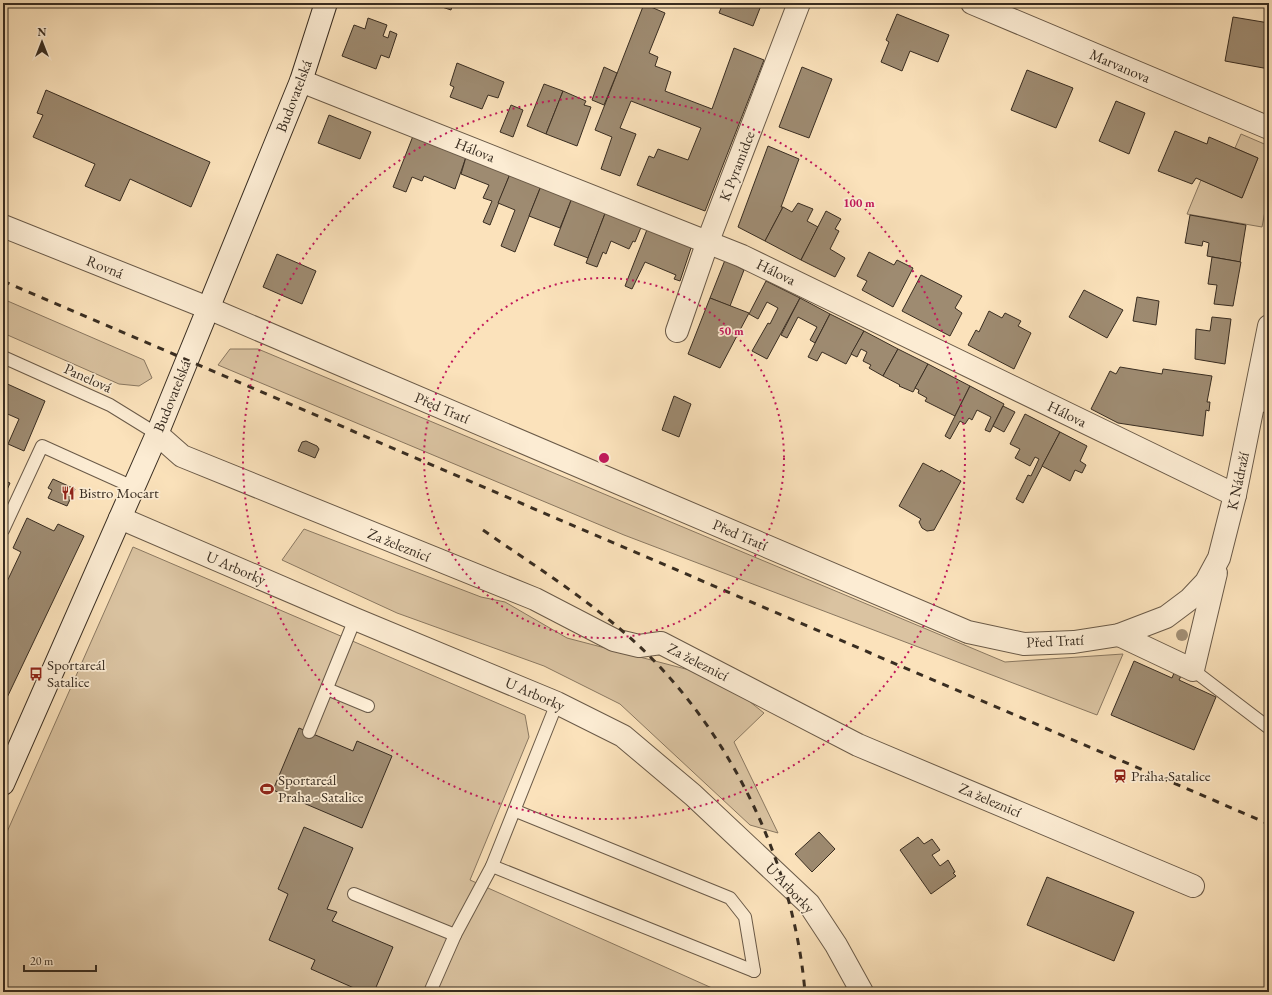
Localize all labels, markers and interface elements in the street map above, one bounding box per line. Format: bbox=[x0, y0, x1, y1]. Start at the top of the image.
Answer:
north arrow bbox=[22, 22, 62, 62]
text: N bbox=[38, 25, 47, 39]
street label: Marvanova bbox=[1087, 44, 1153, 87]
street label: Budovatelská bbox=[271, 57, 316, 135]
street label: K Pyramidce bbox=[714, 128, 759, 204]
street label: Hálova bbox=[452, 133, 498, 166]
text: 100 m bbox=[843, 195, 875, 211]
street label: Rovná bbox=[84, 251, 127, 283]
street label: Hálova bbox=[754, 254, 799, 289]
text: 50 m bbox=[718, 323, 744, 339]
street label: Budovatelská bbox=[149, 357, 195, 435]
street label: Panelová bbox=[61, 359, 115, 396]
street label: Před Tratí bbox=[412, 388, 473, 428]
street label: Hálova bbox=[1045, 396, 1090, 431]
street label: K Nádraží bbox=[1222, 450, 1253, 512]
centre of rings bbox=[597, 451, 611, 465]
place label: Bistro Mocart bbox=[79, 483, 159, 502]
restaurant icon: Bistro Mocart bbox=[60, 485, 76, 501]
street label: Před Tratí bbox=[710, 515, 771, 555]
street label: Za železnicí bbox=[365, 523, 434, 566]
street label: U Arborky bbox=[203, 546, 269, 589]
street label: Před Tratí bbox=[1026, 629, 1085, 651]
street label: Za železnicí bbox=[665, 638, 732, 685]
place label: Sportareál Satalice bbox=[47, 655, 106, 691]
bus stop icon: Sportareál Satalice bbox=[28, 666, 44, 682]
street label: U Arborky bbox=[502, 672, 568, 715]
place label: Praha-Satalice bbox=[1131, 766, 1211, 785]
station icon: Praha-Satalice bbox=[1112, 768, 1128, 784]
place label: Sportareál Praha - Satalice bbox=[278, 770, 364, 806]
street label: Za železnicí bbox=[956, 778, 1025, 821]
sports icon: Sportareál Praha - Satalice bbox=[259, 781, 275, 797]
street label: U Arborky bbox=[762, 858, 819, 917]
scale bar bbox=[24, 947, 96, 973]
text: 20 m bbox=[30, 953, 54, 969]

